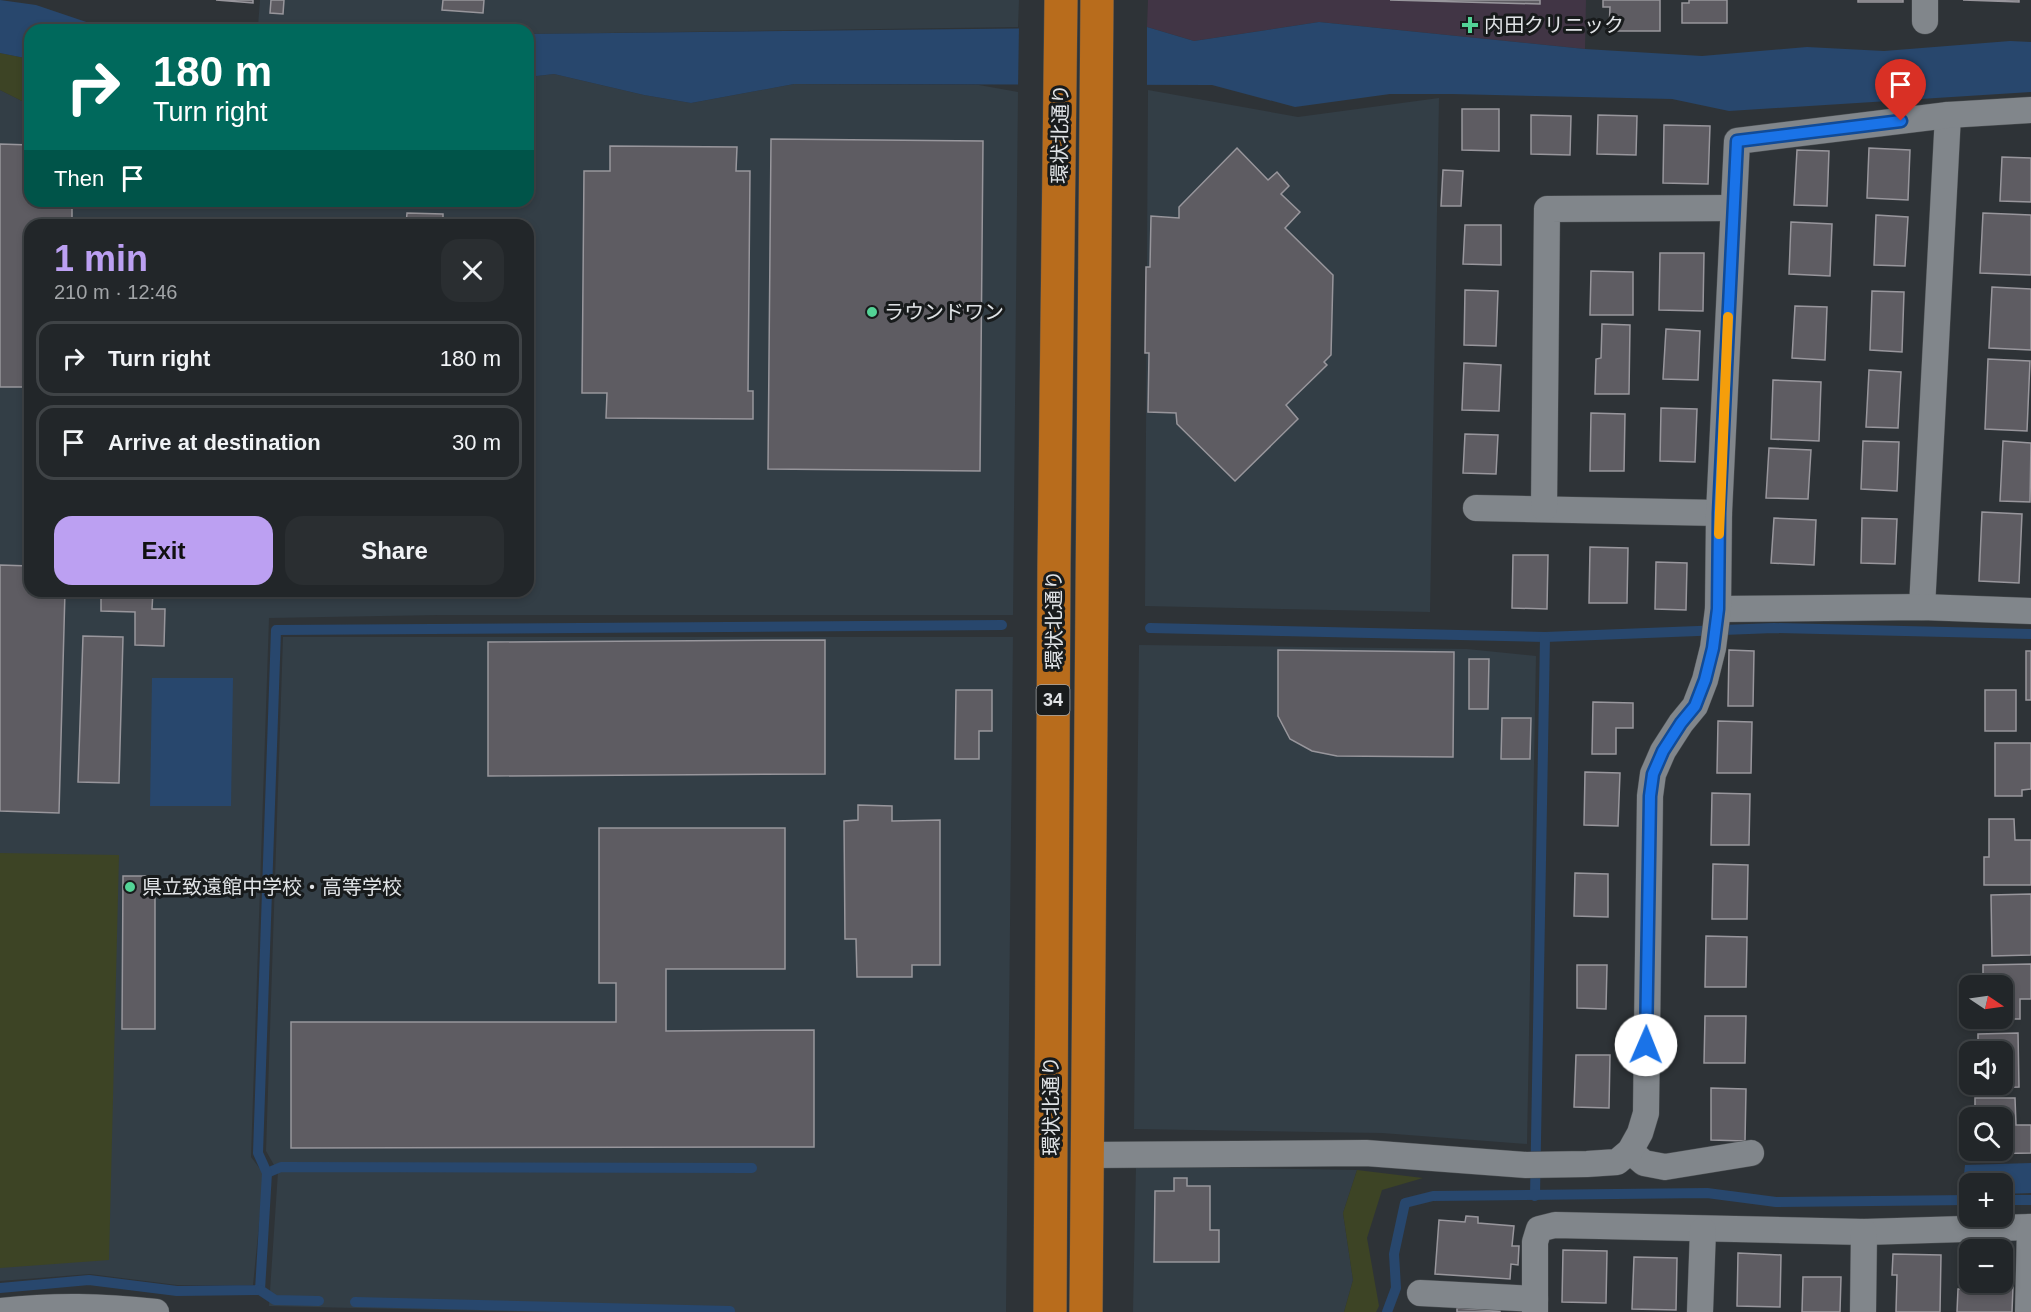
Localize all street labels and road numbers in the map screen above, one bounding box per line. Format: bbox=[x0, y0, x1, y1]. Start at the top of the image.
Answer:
street label: 環状北通り bbox=[1048, 84, 1072, 184]
street label: 環状北通り bbox=[1043, 570, 1065, 670]
road number: 34 bbox=[1036, 685, 1070, 715]
street label: 環状北通り bbox=[1040, 1056, 1062, 1156]

